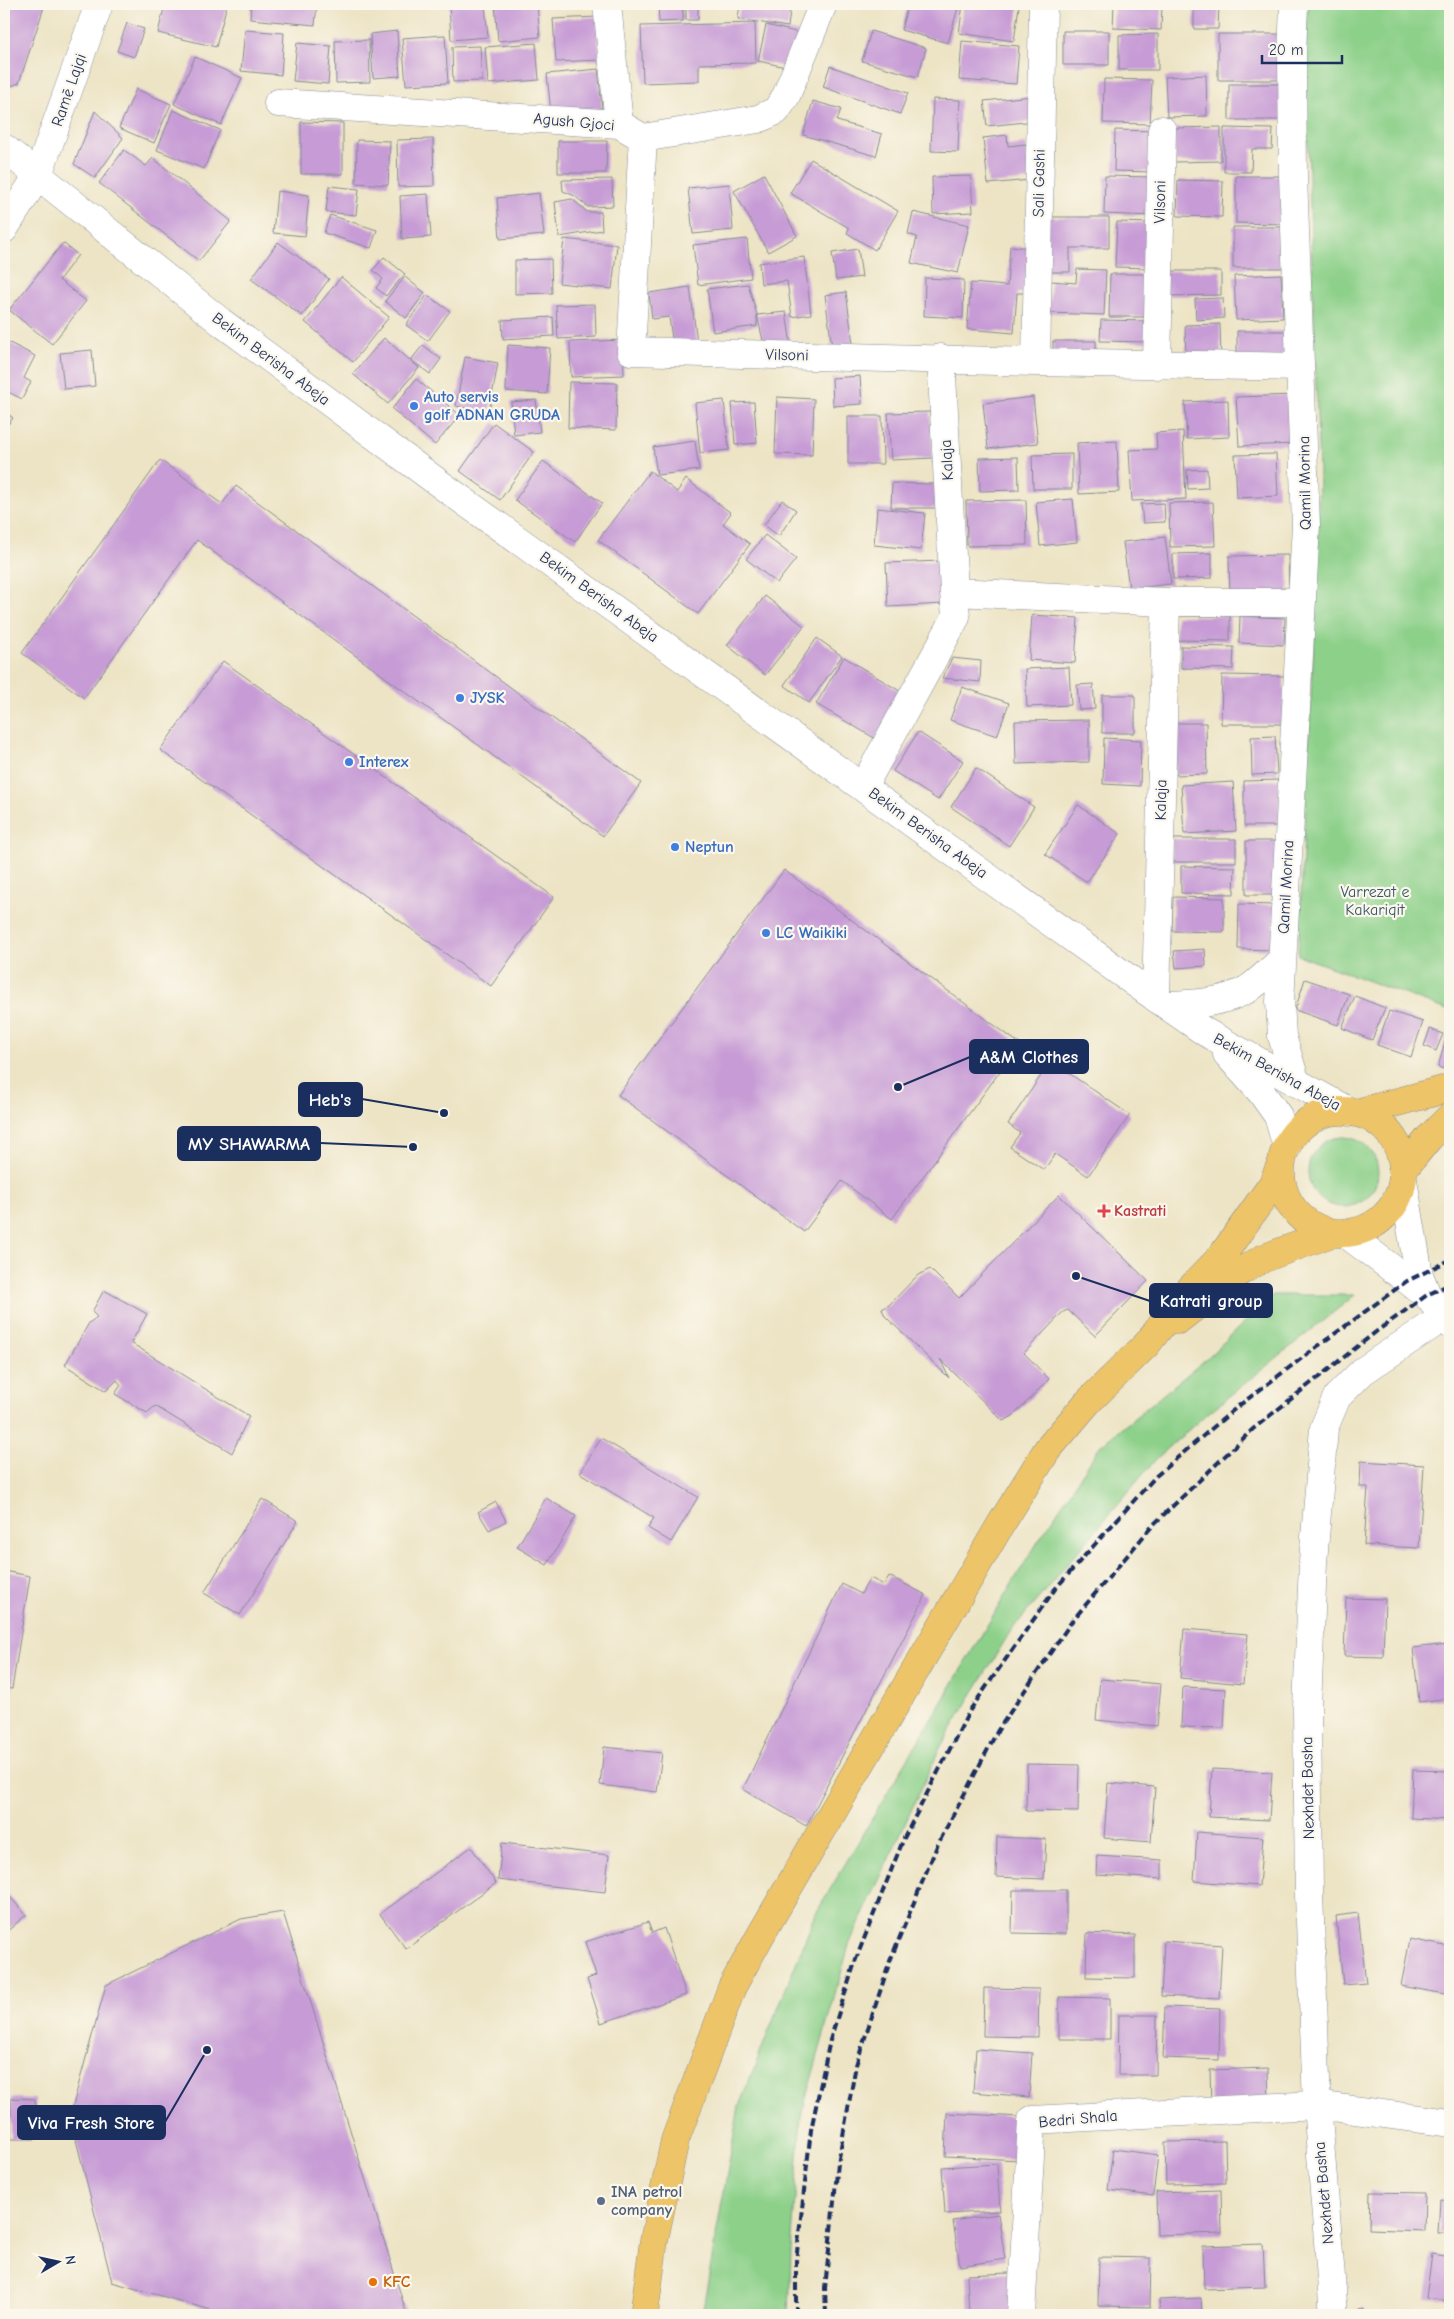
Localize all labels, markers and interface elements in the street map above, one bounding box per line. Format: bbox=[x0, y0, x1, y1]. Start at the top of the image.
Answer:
scale bar bbox=[1262, 32, 1342, 64]
text: 20 m bbox=[1269, 41, 1303, 59]
street label: Ramē Lajqi bbox=[48, 51, 90, 129]
street label: Agush Gjoci bbox=[533, 109, 615, 135]
street label: Sali Gashi bbox=[1029, 149, 1049, 217]
street label: Vilsoni bbox=[1151, 180, 1169, 224]
street label: Bekim Berisha Abeja bbox=[209, 309, 333, 409]
street label: Vilsoni bbox=[765, 346, 809, 364]
place label: Auto servis golf ADNAN GRUDA bbox=[424, 388, 560, 424]
marker: Auto servis golf ADNAN GRUDA bbox=[408, 400, 420, 412]
street label: Qamil Morina bbox=[1295, 436, 1315, 530]
street label: Kalaja bbox=[937, 439, 957, 481]
street label: Bekim Berisha Abeja bbox=[536, 548, 662, 646]
place label: JYSK bbox=[470, 689, 505, 707]
marker: JYSK bbox=[454, 692, 466, 704]
place label: Interex bbox=[359, 753, 409, 771]
marker: Interex bbox=[343, 756, 355, 768]
street label: Kalaja bbox=[1152, 779, 1170, 821]
street label: Bekim Berisha Abeja bbox=[865, 784, 991, 882]
place label: Neptun bbox=[685, 838, 734, 856]
street label: Qamil Morina bbox=[1275, 839, 1297, 935]
marker: Neptun bbox=[669, 841, 681, 853]
park label: Varrezat e Kakariqit bbox=[1340, 883, 1410, 919]
place label: LC Waikiki bbox=[776, 924, 847, 942]
marker: LC Waikiki bbox=[760, 927, 772, 939]
street label: Bekim Berisha Abeja bbox=[1210, 1030, 1344, 1114]
callout: A&M Clothes bbox=[970, 1040, 1088, 1073]
text: A&M Clothes bbox=[980, 1047, 1078, 1068]
callout: Heb's bbox=[299, 1083, 362, 1116]
text: Heb's bbox=[309, 1090, 352, 1111]
callout: MY SHAWARMA bbox=[178, 1127, 320, 1160]
text: MY SHAWARMA bbox=[188, 1134, 310, 1155]
place label: Kastrati bbox=[1114, 1202, 1166, 1220]
marker: Kastrati bbox=[1098, 1205, 1110, 1217]
callout: Katrati group bbox=[1150, 1284, 1272, 1317]
text: Katrati group bbox=[1160, 1291, 1262, 1312]
street label: Nexhdet Basha bbox=[1298, 1736, 1318, 1840]
callout: Viva Fresh Store bbox=[18, 2106, 165, 2139]
street label: Bedri Shala bbox=[1038, 2107, 1118, 2131]
text: Viva Fresh Store bbox=[28, 2113, 155, 2134]
street label: Nexhdet Basha bbox=[1311, 2141, 1337, 2245]
place label: INA petrol company bbox=[611, 2183, 682, 2219]
marker: INA petrol company bbox=[595, 2195, 607, 2207]
north arrow bbox=[32, 2236, 82, 2286]
text: N bbox=[61, 2254, 79, 2266]
place label: KFC bbox=[383, 2273, 411, 2291]
marker: KFC bbox=[367, 2276, 379, 2288]

